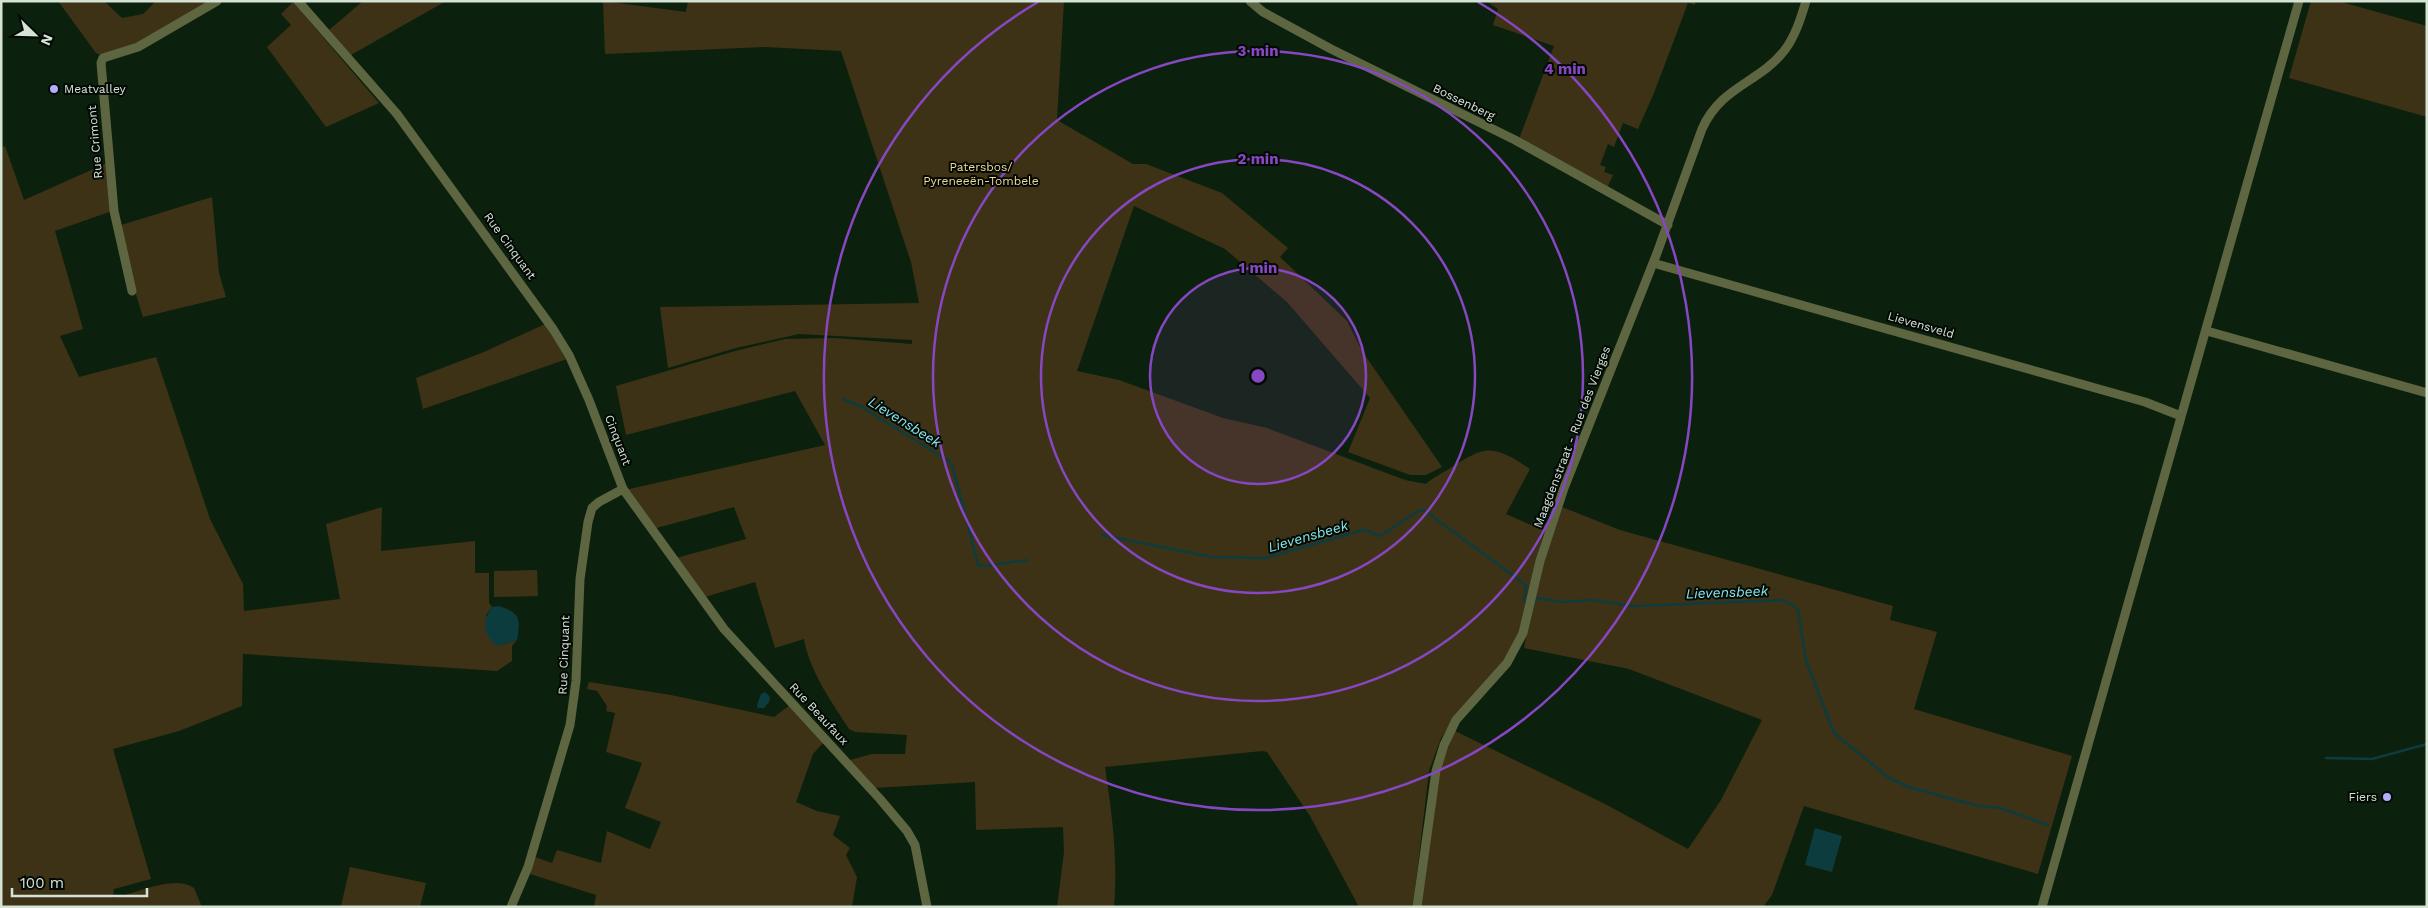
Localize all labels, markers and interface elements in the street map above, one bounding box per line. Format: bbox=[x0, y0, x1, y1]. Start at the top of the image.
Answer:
north arrow bbox=[10, 10, 60, 60]
text: N bbox=[38, 32, 56, 48]
text: 3 min bbox=[1238, 42, 1278, 60]
text: 4 min bbox=[1544, 60, 1586, 78]
street label: Bossenberg bbox=[1431, 81, 1498, 123]
place label: Meatvalley bbox=[64, 82, 127, 96]
marker: Meatvalley bbox=[48, 83, 60, 95]
street label: Rue Crimont bbox=[85, 105, 105, 179]
text: 2 min bbox=[1237, 150, 1279, 168]
park label: Patersbos/ Pyreneeën-Tombele bbox=[923, 160, 1039, 188]
street label: Rue Cinquant bbox=[481, 210, 539, 282]
text: 1 min bbox=[1239, 259, 1277, 277]
street label: Lievensveld bbox=[1886, 309, 1956, 341]
street label: Maagdenstraat - Rue des Vierges bbox=[1531, 344, 1613, 530]
centre of rings bbox=[1249, 367, 1267, 385]
water label: Lievensbeek bbox=[866, 393, 945, 451]
street label: Cinquant bbox=[602, 413, 634, 467]
water label: Lievensbeek bbox=[1266, 517, 1350, 555]
water label: Lievensbeek bbox=[1685, 583, 1769, 601]
street label: Rue Cinquant bbox=[556, 615, 572, 695]
street label: Rue Beaufaux bbox=[787, 680, 851, 748]
place label: Fiers bbox=[2349, 790, 2377, 804]
marker: Fiers bbox=[2381, 791, 2393, 803]
scale bar bbox=[12, 866, 148, 898]
text: 100 m bbox=[20, 874, 64, 892]

